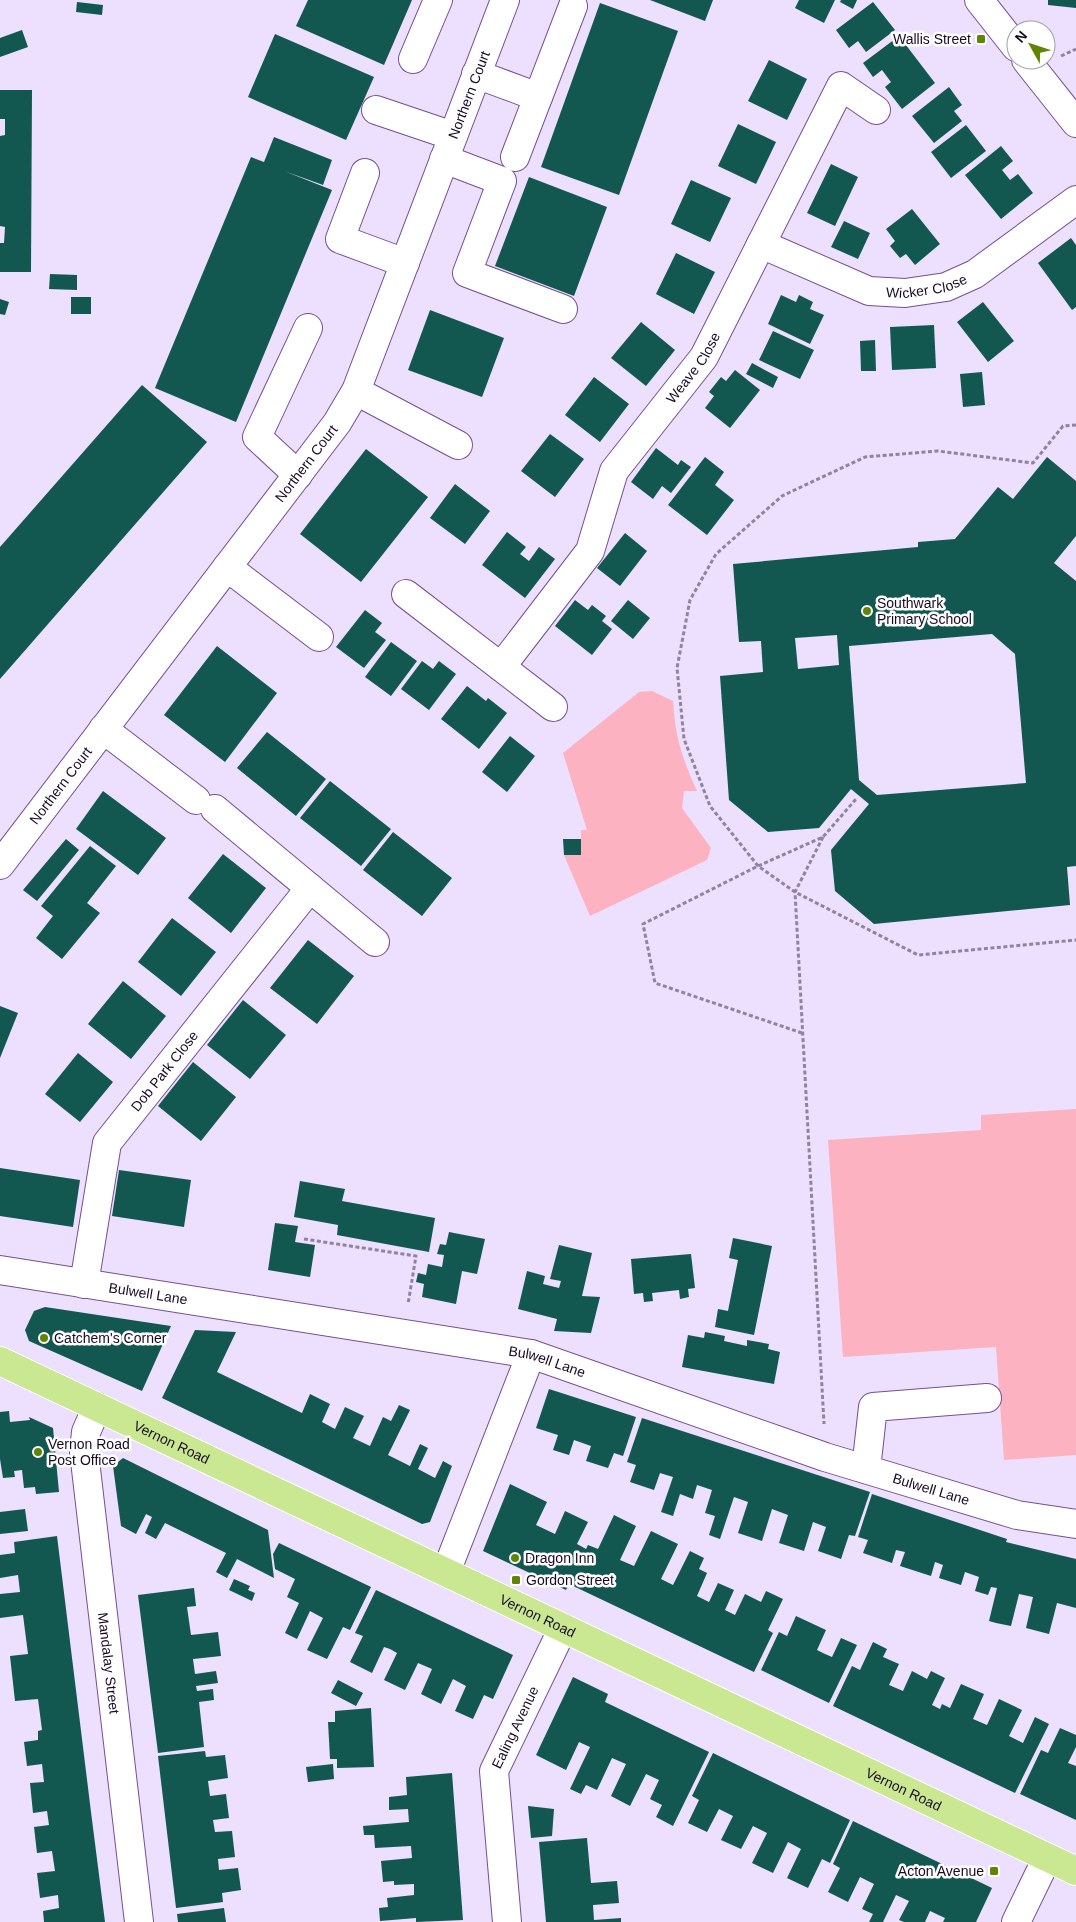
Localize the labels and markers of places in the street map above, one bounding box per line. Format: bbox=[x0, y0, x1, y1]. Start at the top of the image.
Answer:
place label: Wallis Street bbox=[893, 31, 971, 47]
marker: Wallis Street bbox=[975, 33, 987, 45]
place label: Southwark Primary School bbox=[877, 595, 972, 627]
marker: Southwark Primary School bbox=[861, 605, 873, 617]
place label: Catchem's Corner bbox=[54, 1330, 167, 1346]
marker: Catchem's Corner bbox=[38, 1332, 50, 1344]
place label: Vernon Road Post Office bbox=[48, 1436, 130, 1468]
marker: Vernon Road Post Office bbox=[32, 1446, 44, 1458]
place label: Dragon Inn bbox=[525, 1550, 594, 1566]
marker: Dragon Inn bbox=[509, 1552, 521, 1564]
place label: Gordon Street bbox=[526, 1572, 614, 1588]
marker: Gordon Street bbox=[510, 1574, 522, 1586]
place label: Acton Avenue bbox=[898, 1863, 984, 1879]
marker: Acton Avenue bbox=[988, 1865, 1000, 1877]

